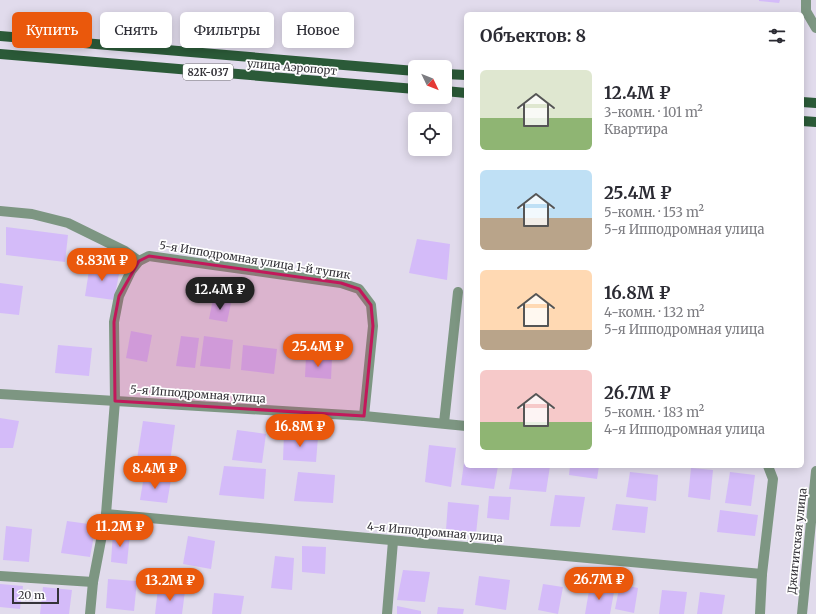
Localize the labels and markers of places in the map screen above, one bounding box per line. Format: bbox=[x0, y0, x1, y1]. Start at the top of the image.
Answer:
pin: 8.83M ₽ bbox=[65, 248, 139, 282]
pin: 12.4M ₽ bbox=[183, 277, 257, 311]
pin: 25.4M ₽ bbox=[281, 334, 355, 368]
pin: 16.8M ₽ bbox=[263, 414, 337, 448]
pin: 8.4M ₽ bbox=[122, 456, 188, 490]
pin: 11.2M ₽ bbox=[83, 514, 157, 548]
pin: 26.7M ₽ bbox=[562, 567, 636, 601]
pin: 13.2M ₽ bbox=[133, 568, 207, 602]

